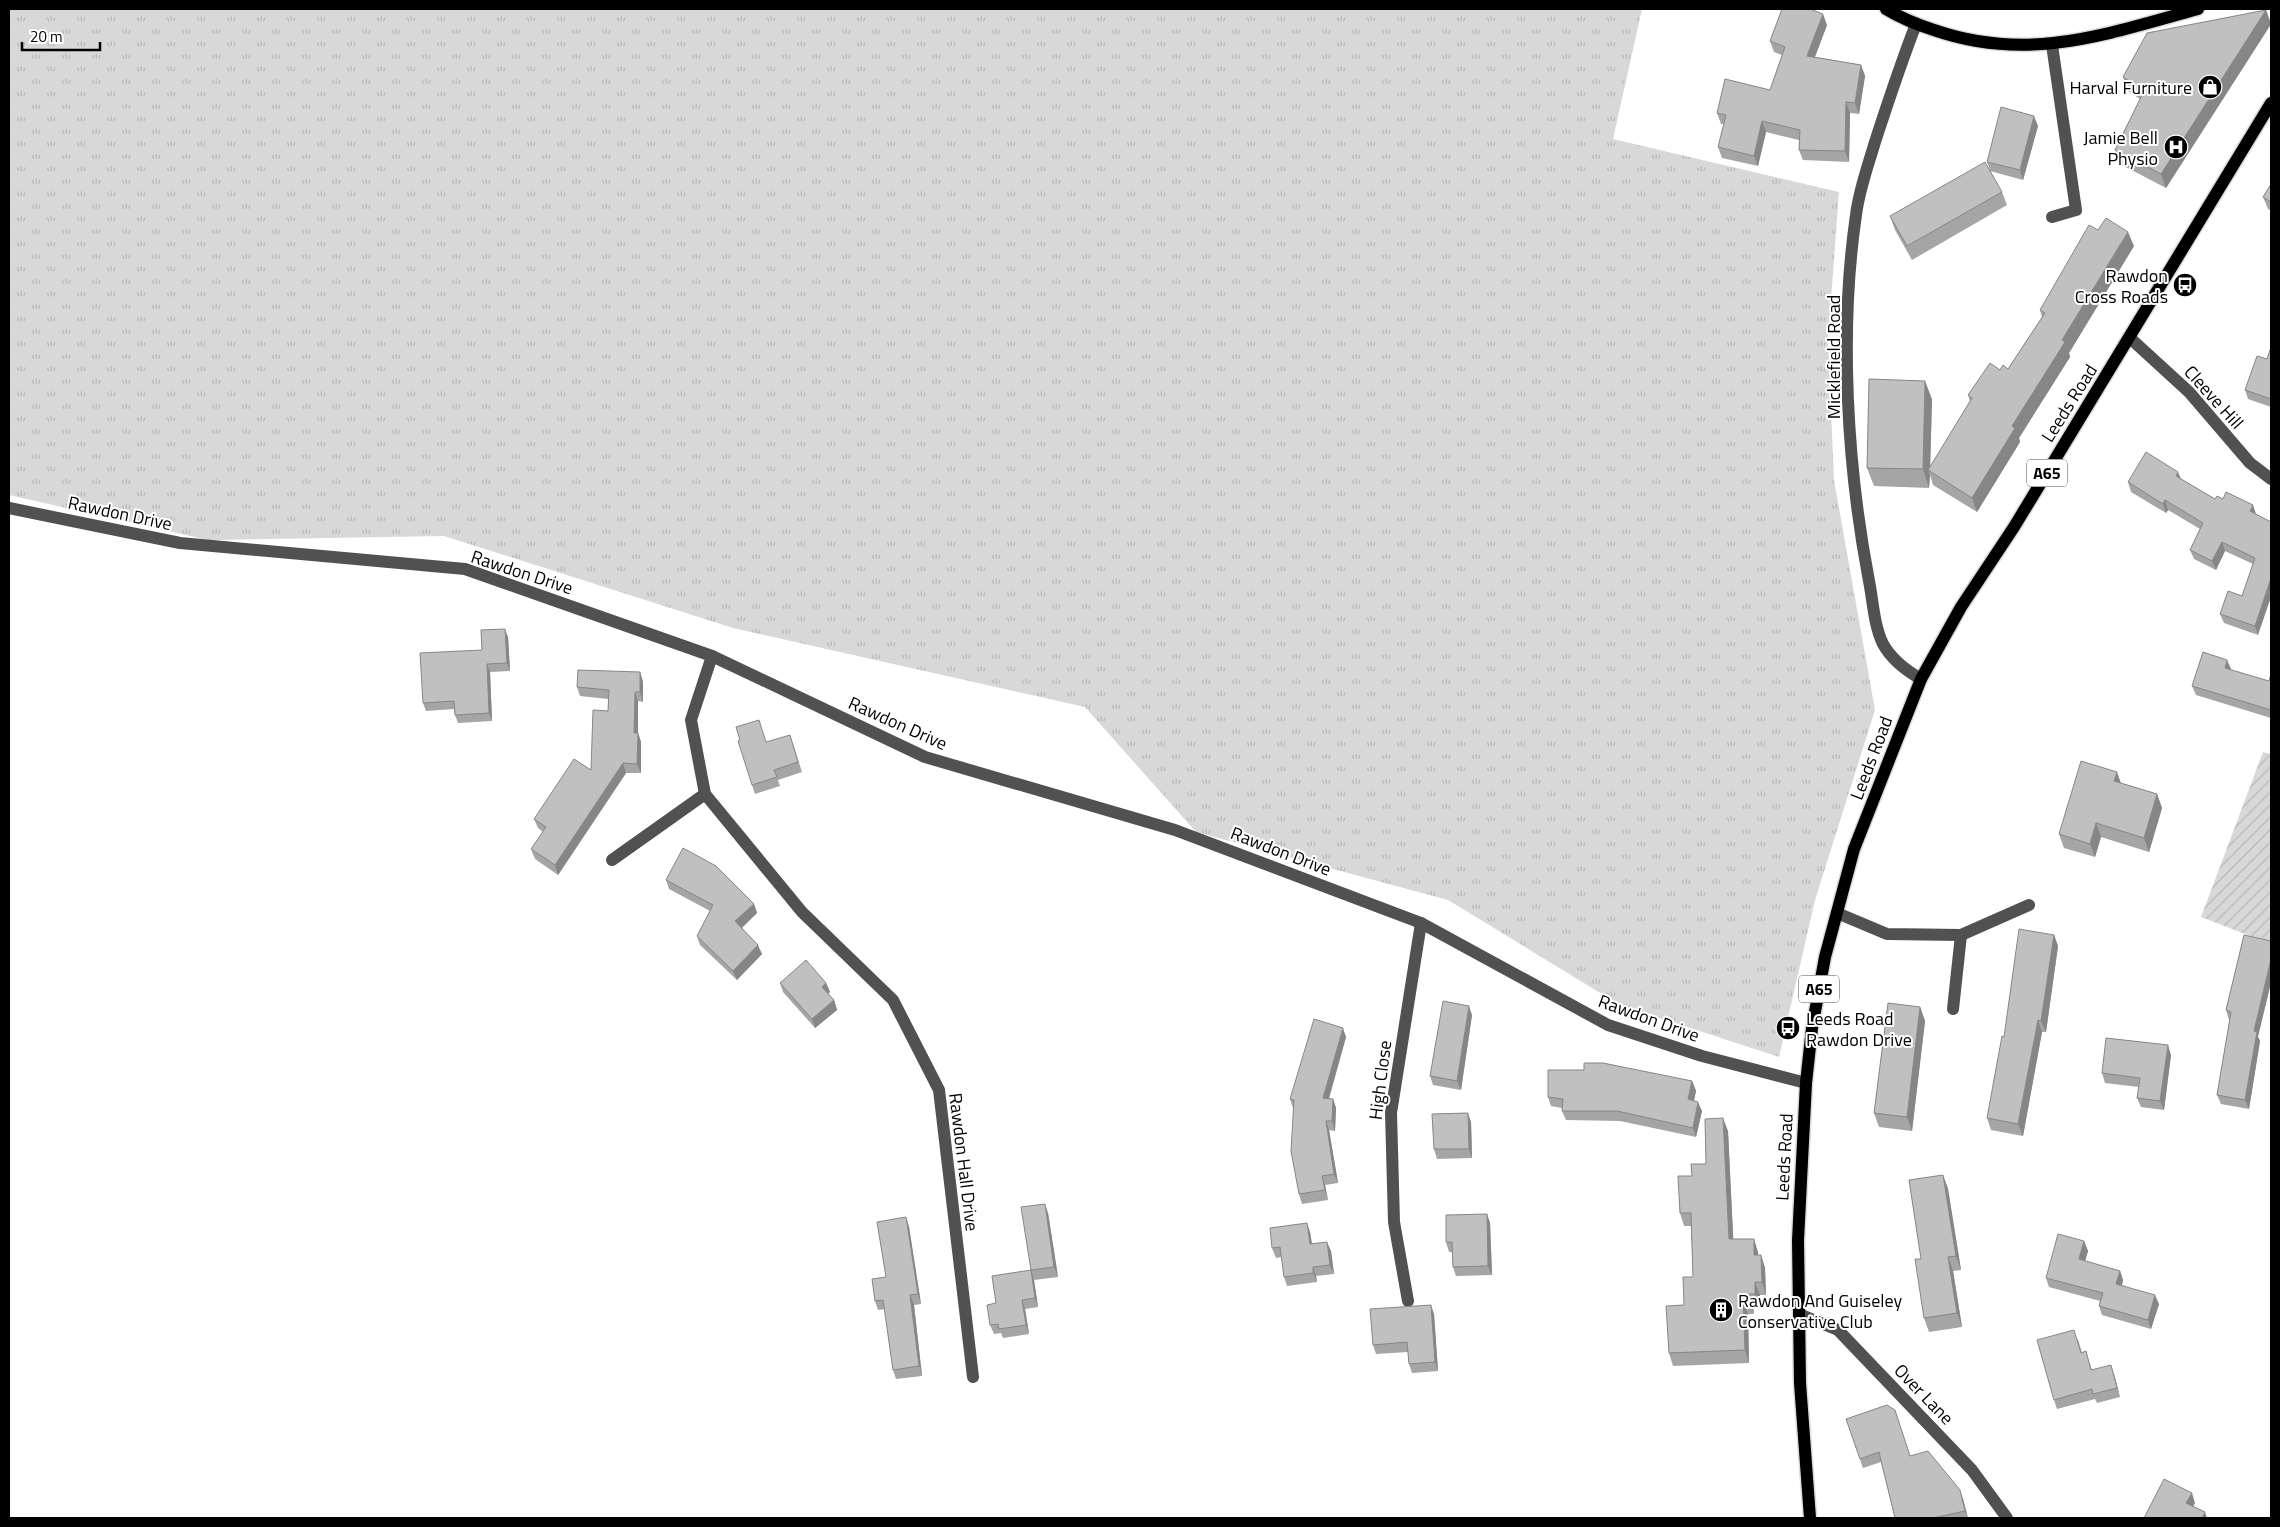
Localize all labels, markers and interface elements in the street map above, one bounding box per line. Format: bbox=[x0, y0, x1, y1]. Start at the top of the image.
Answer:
scale bar bbox=[22, 20, 100, 52]
text: 20 m bbox=[30, 25, 63, 48]
place label: Harval Furniture bbox=[2069, 74, 2192, 101]
shop icon: Harval Furniture bbox=[2197, 74, 2223, 100]
place label: Jamie Bell Physio bbox=[2083, 124, 2158, 172]
hospital icon: Jamie Bell Physio bbox=[2163, 134, 2189, 160]
place label: Rawdon Cross Roads bbox=[2075, 262, 2168, 310]
bus stop icon: Rawdon Cross Roads bbox=[2172, 272, 2198, 298]
street label: Micklefield Road bbox=[1820, 295, 1847, 419]
street label: Leeds Road bbox=[2034, 359, 2104, 447]
street label: Cleeve Hill bbox=[2178, 359, 2250, 435]
road number: A65 bbox=[2027, 459, 2067, 486]
street label: Rawdon Drive bbox=[65, 489, 175, 537]
street label: Rawdon Drive bbox=[468, 543, 576, 601]
street label: Rawdon Drive bbox=[844, 689, 952, 757]
street label: Leeds Road bbox=[1843, 712, 1899, 804]
street label: Rawdon Drive bbox=[1227, 819, 1335, 883]
road number: A65 bbox=[1799, 976, 1839, 1002]
street label: Rawdon Drive bbox=[1595, 987, 1703, 1049]
place label: Leeds Road Rawdon Drive bbox=[1806, 1005, 1912, 1053]
bus stop icon: Leeds Road Rawdon Drive bbox=[1775, 1015, 1801, 1041]
street label: High Close bbox=[1362, 1039, 1398, 1121]
street label: Rawdon Hall Drive bbox=[942, 1091, 986, 1233]
street label: Leeds Road bbox=[1768, 1113, 1800, 1201]
place label: Rawdon And Guiseley Conservative Club bbox=[1738, 1287, 1902, 1335]
building icon: Rawdon And Guiseley Conservative Club bbox=[1708, 1297, 1734, 1323]
street label: Over Lane bbox=[1888, 1357, 1960, 1431]

